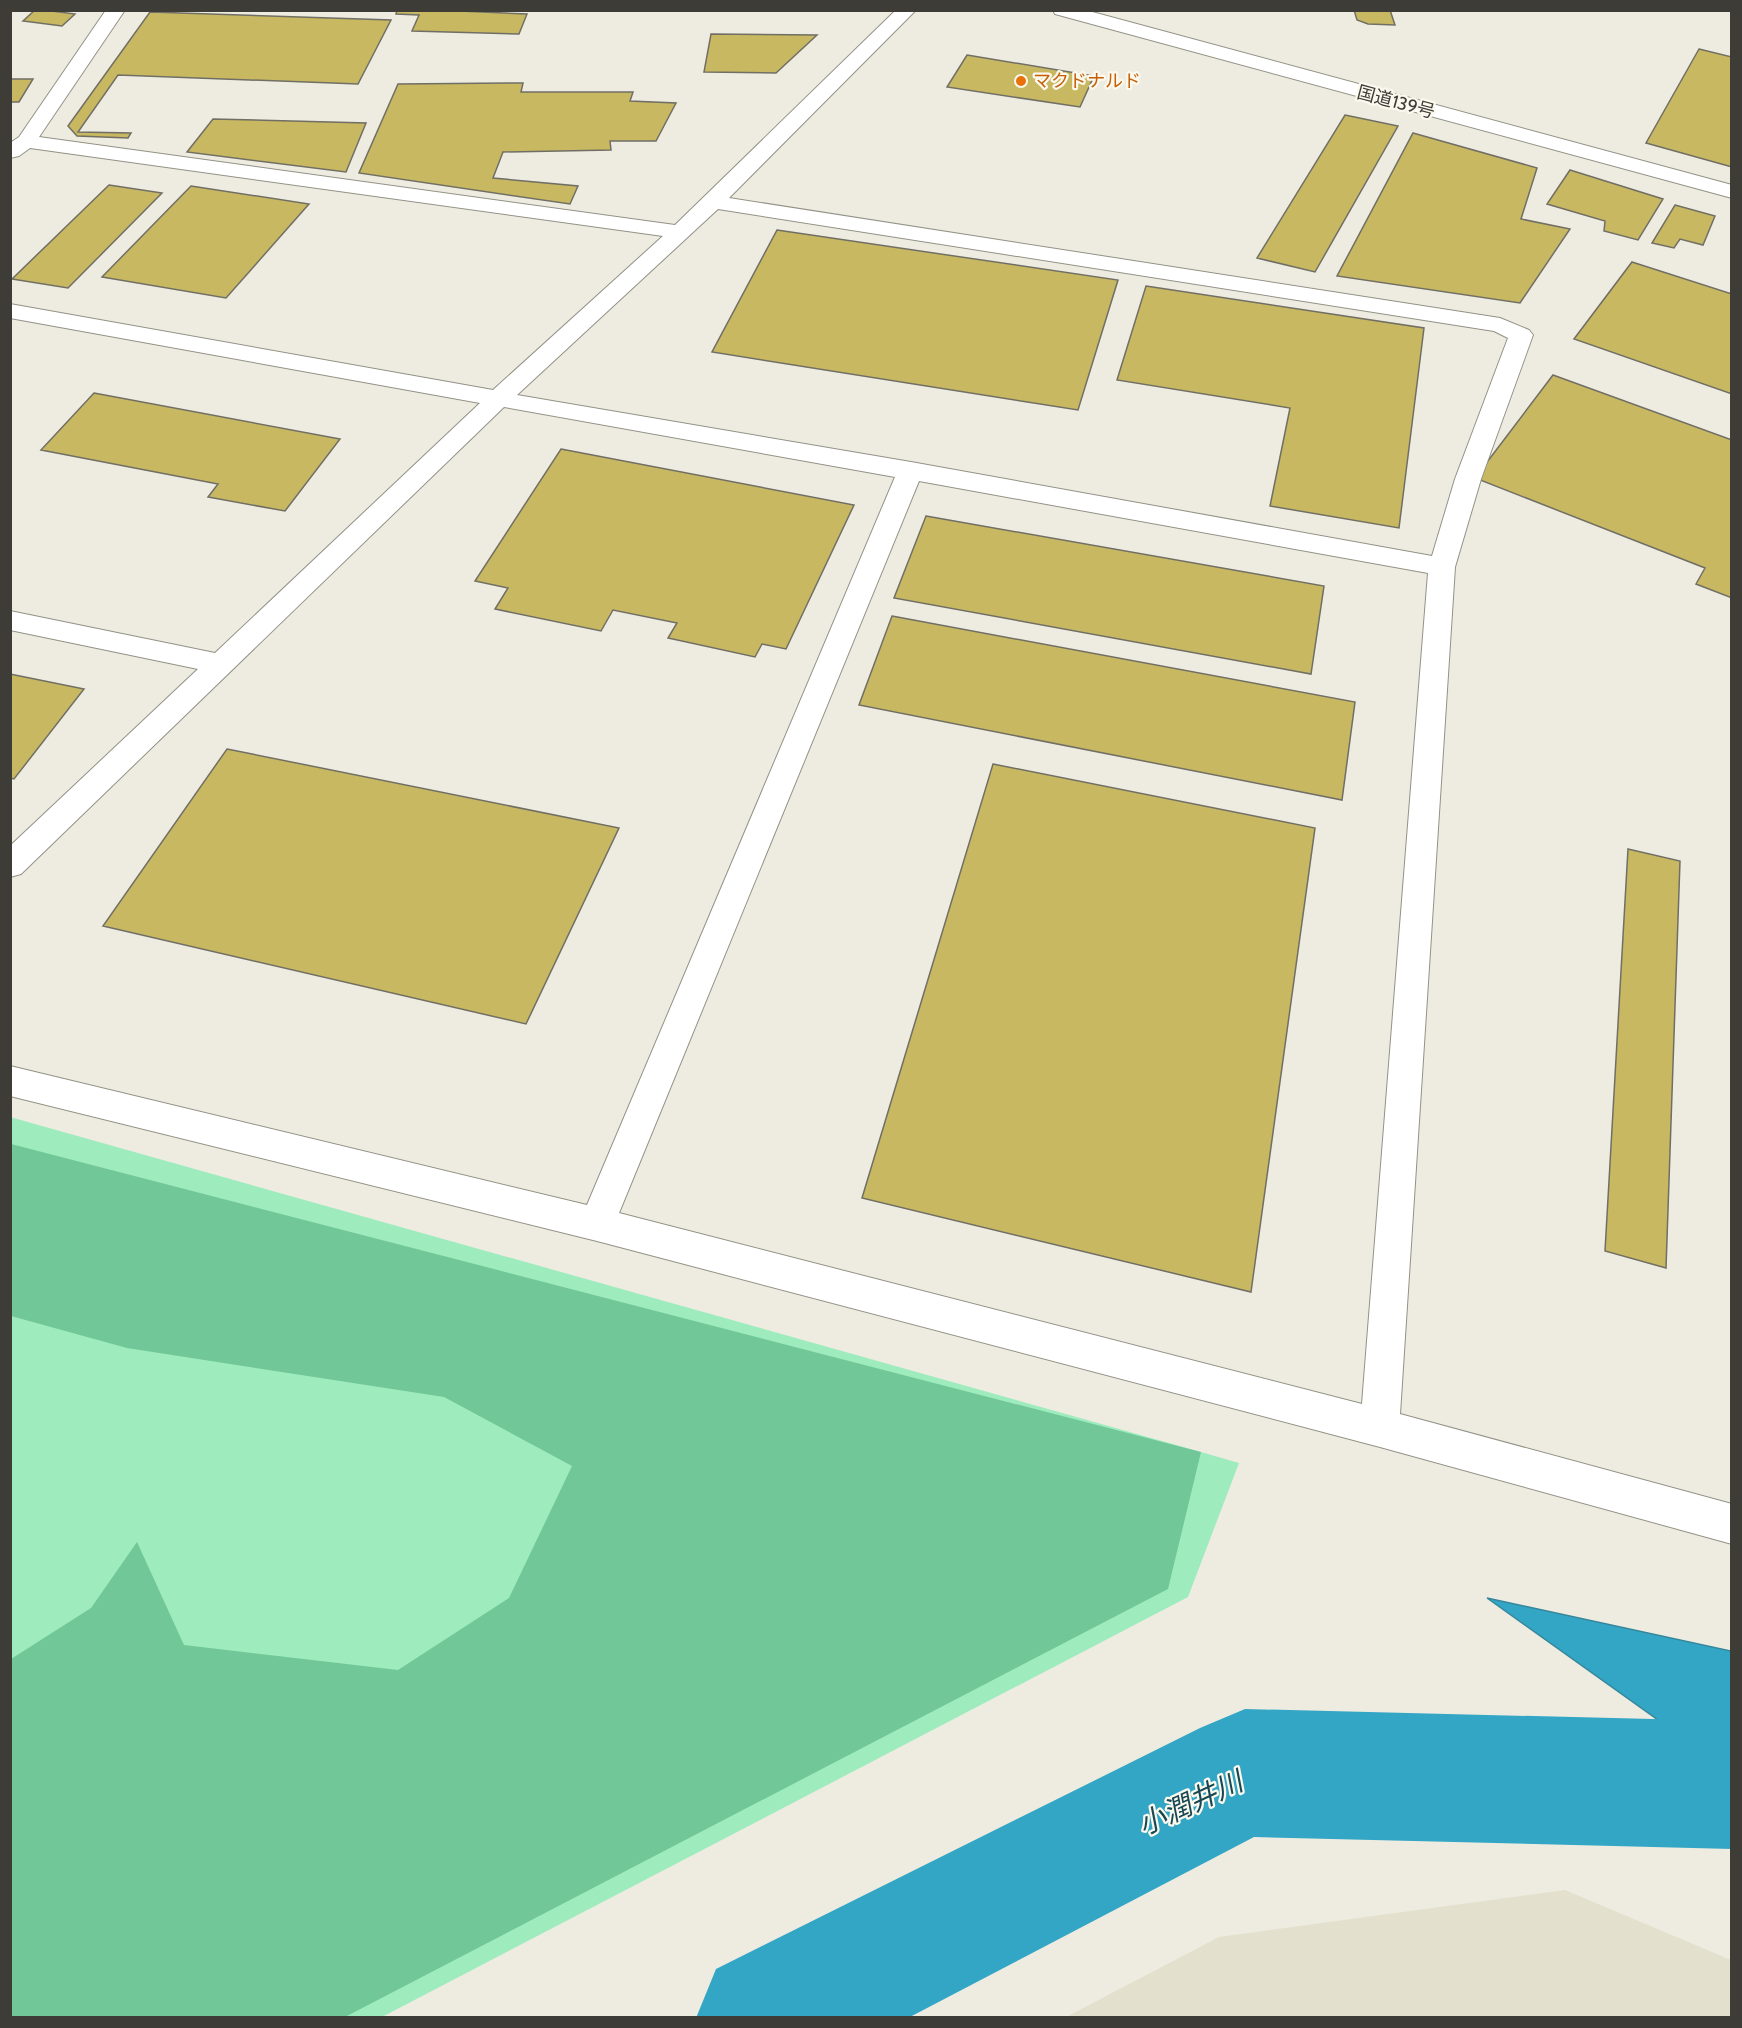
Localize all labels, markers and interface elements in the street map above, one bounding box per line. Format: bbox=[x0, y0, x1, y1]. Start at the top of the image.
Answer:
place label: マクドナルド bbox=[1033, 70, 1141, 92]
marker: マクドナルド bbox=[1014, 74, 1028, 88]
street label: 国道139号 bbox=[1355, 81, 1437, 123]
water label: 小潤井川 bbox=[1132, 1763, 1251, 1842]

